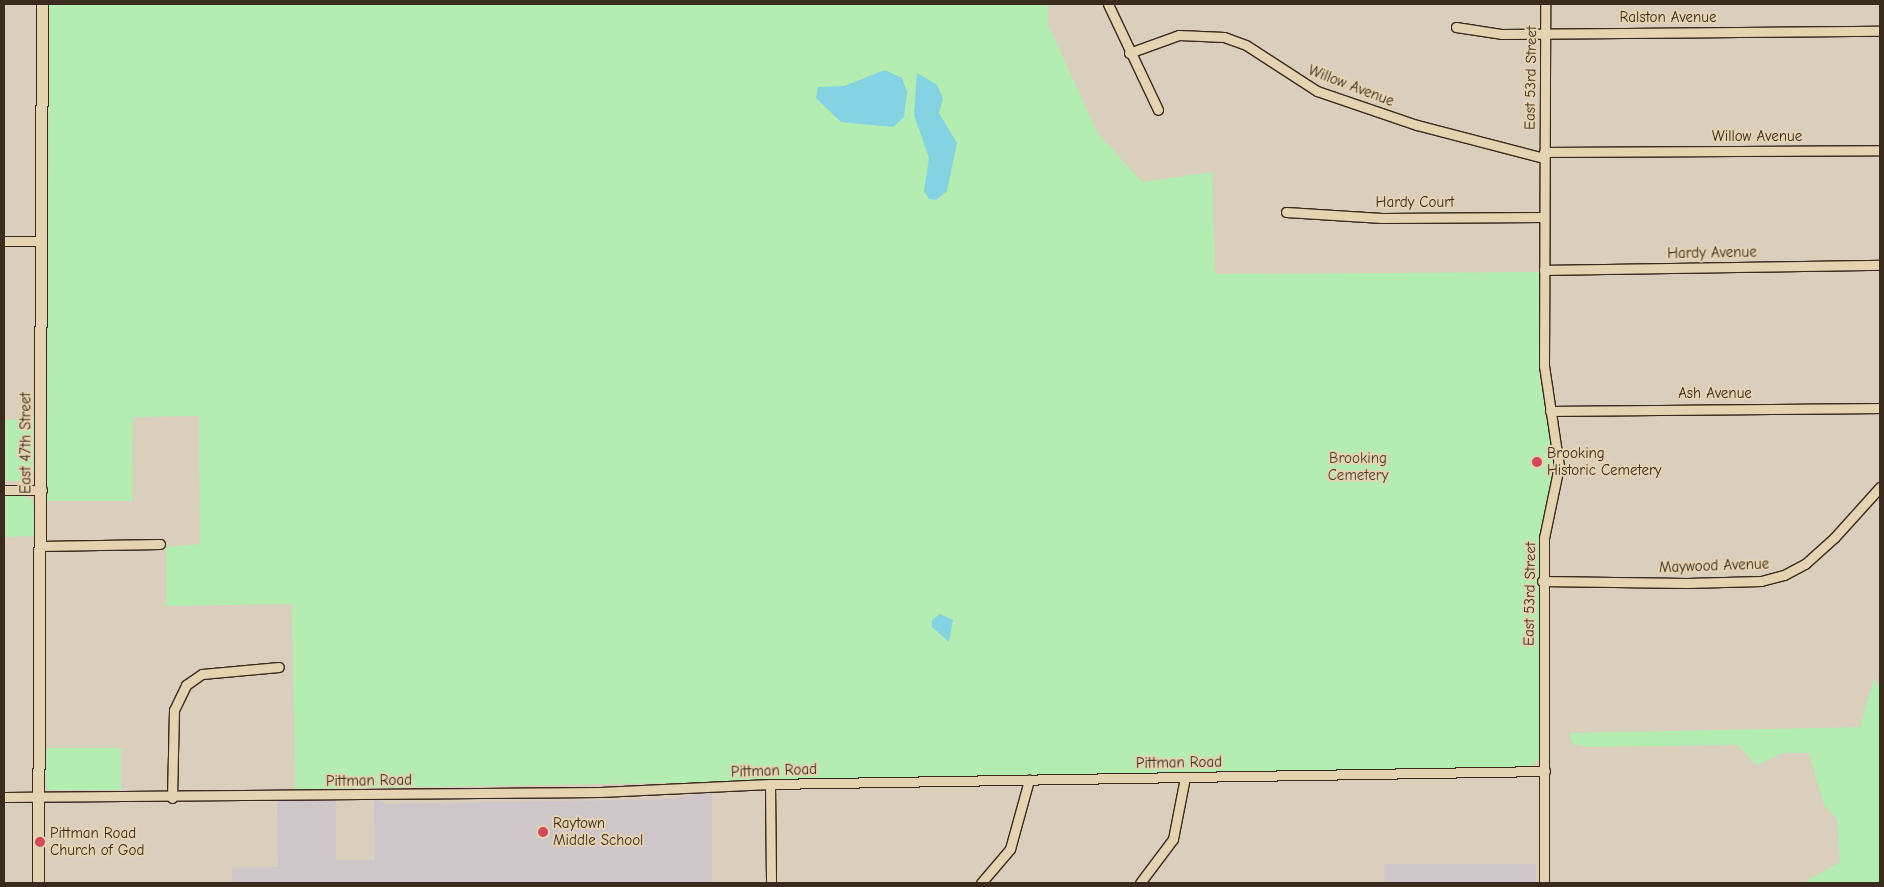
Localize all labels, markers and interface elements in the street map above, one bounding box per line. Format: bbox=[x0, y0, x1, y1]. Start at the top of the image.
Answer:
street label: Ralston Avenue bbox=[1620, 9, 1716, 27]
street label: East 53rd Street bbox=[1521, 26, 1541, 130]
street label: Willow Avenue bbox=[1306, 61, 1396, 111]
street label: Willow Avenue bbox=[1712, 128, 1802, 146]
street label: Hardy Court bbox=[1376, 194, 1454, 212]
street label: Hardy Avenue bbox=[1667, 243, 1757, 263]
street label: Ash Avenue bbox=[1678, 385, 1752, 403]
street label: East 47th Street bbox=[17, 392, 35, 494]
place label: Brooking Historic Cemetery bbox=[1547, 444, 1662, 479]
park label: Brooking Cemetery bbox=[1328, 449, 1388, 484]
marker: Brooking Historic Cemetery bbox=[1531, 456, 1543, 468]
street label: East 53rd Street bbox=[1520, 542, 1540, 646]
street label: Maywood Avenue bbox=[1659, 555, 1769, 577]
street label: Pittman Road bbox=[1136, 753, 1222, 773]
street label: Pittman Road bbox=[731, 761, 817, 781]
street label: Pittman Road bbox=[326, 771, 412, 791]
place label: Raytown Middle School bbox=[553, 814, 643, 849]
place label: Pittman Road Church of God bbox=[50, 824, 144, 859]
marker: Raytown Middle School bbox=[537, 826, 549, 838]
marker: Pittman Road Church of God bbox=[34, 836, 46, 848]

